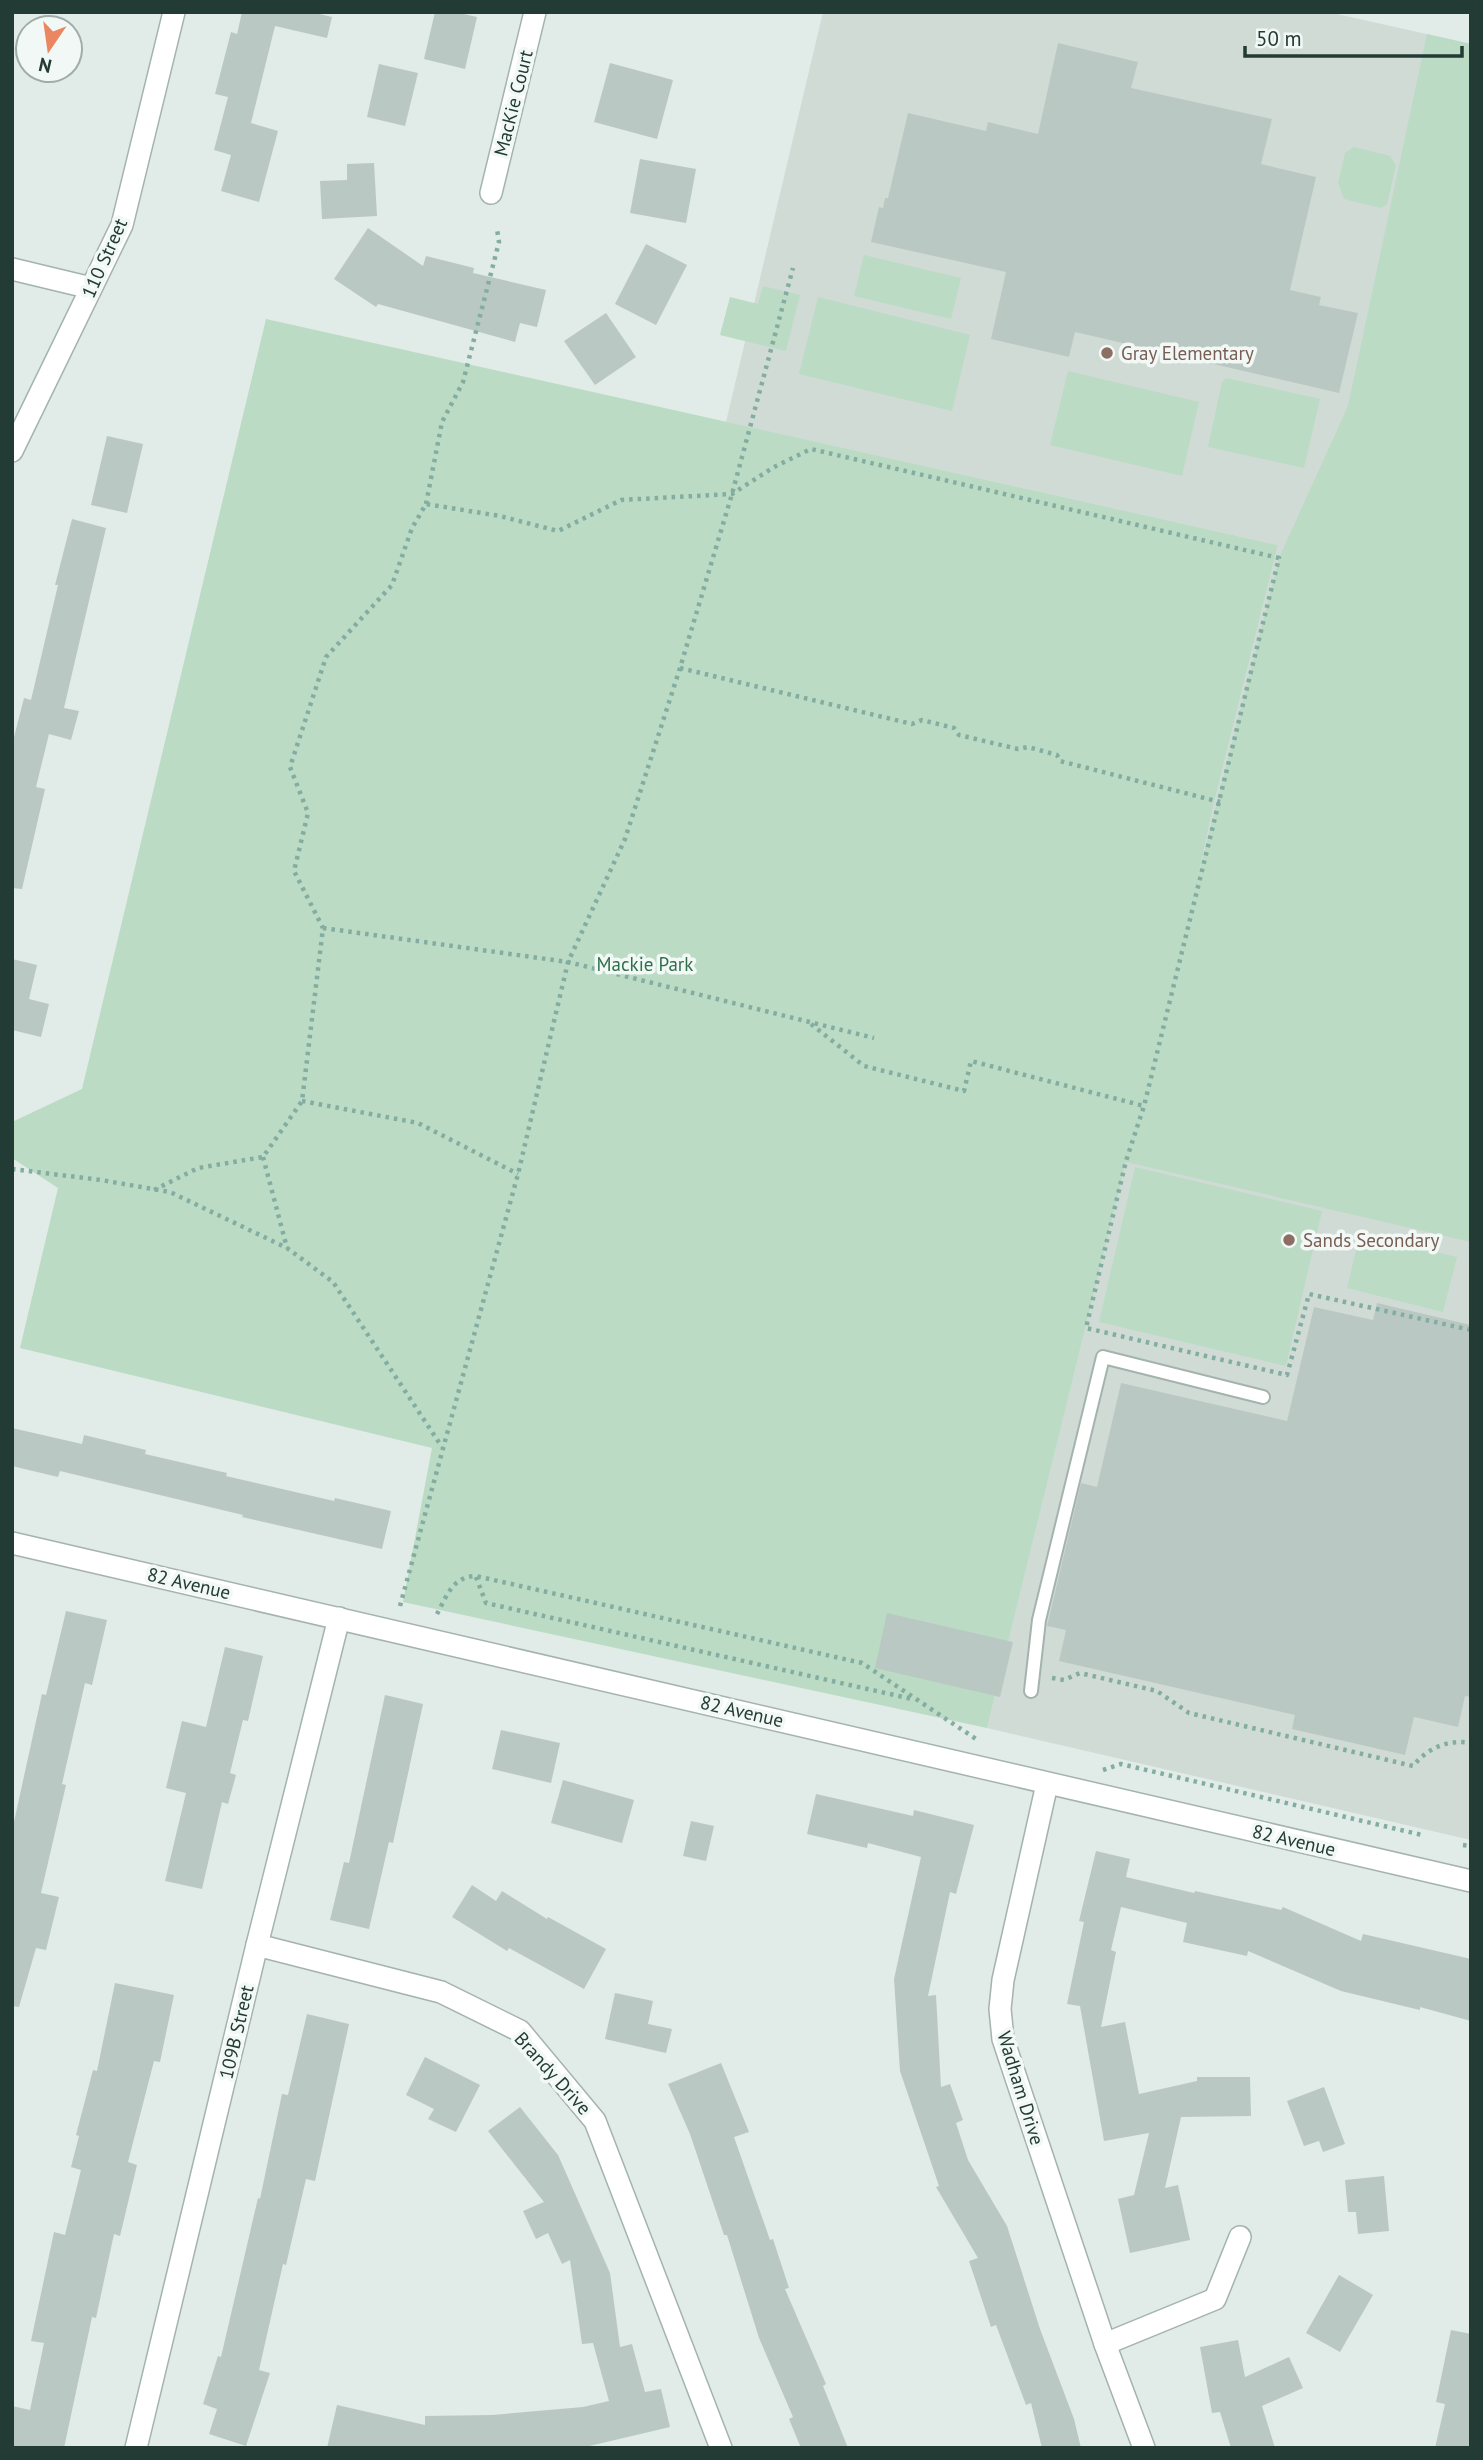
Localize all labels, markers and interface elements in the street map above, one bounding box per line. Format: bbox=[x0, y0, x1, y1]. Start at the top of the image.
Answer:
north arrow bbox=[14, 14, 84, 84]
scale bar bbox=[1245, 14, 1462, 58]
text: 50 m bbox=[1256, 25, 1302, 52]
street label: MacKie Court bbox=[488, 47, 538, 159]
text: N bbox=[36, 52, 54, 79]
street label: 110 Street bbox=[76, 214, 132, 302]
place label: Gray Elementary bbox=[1121, 341, 1254, 365]
marker: Gray Elementary bbox=[1099, 345, 1115, 361]
park label: Mackie Park bbox=[597, 952, 693, 976]
place label: Sands Secondary bbox=[1303, 1228, 1440, 1252]
marker: Sands Secondary bbox=[1281, 1232, 1297, 1248]
street label: 82 Avenue bbox=[145, 1562, 233, 1604]
street label: 82 Avenue bbox=[698, 1690, 786, 1732]
street label: 82 Avenue bbox=[1250, 1819, 1338, 1861]
street label: 109B Street bbox=[214, 1982, 259, 2081]
street label: Brandy Drive bbox=[509, 2027, 597, 2119]
street label: Wadham Drive bbox=[992, 2028, 1050, 2148]

